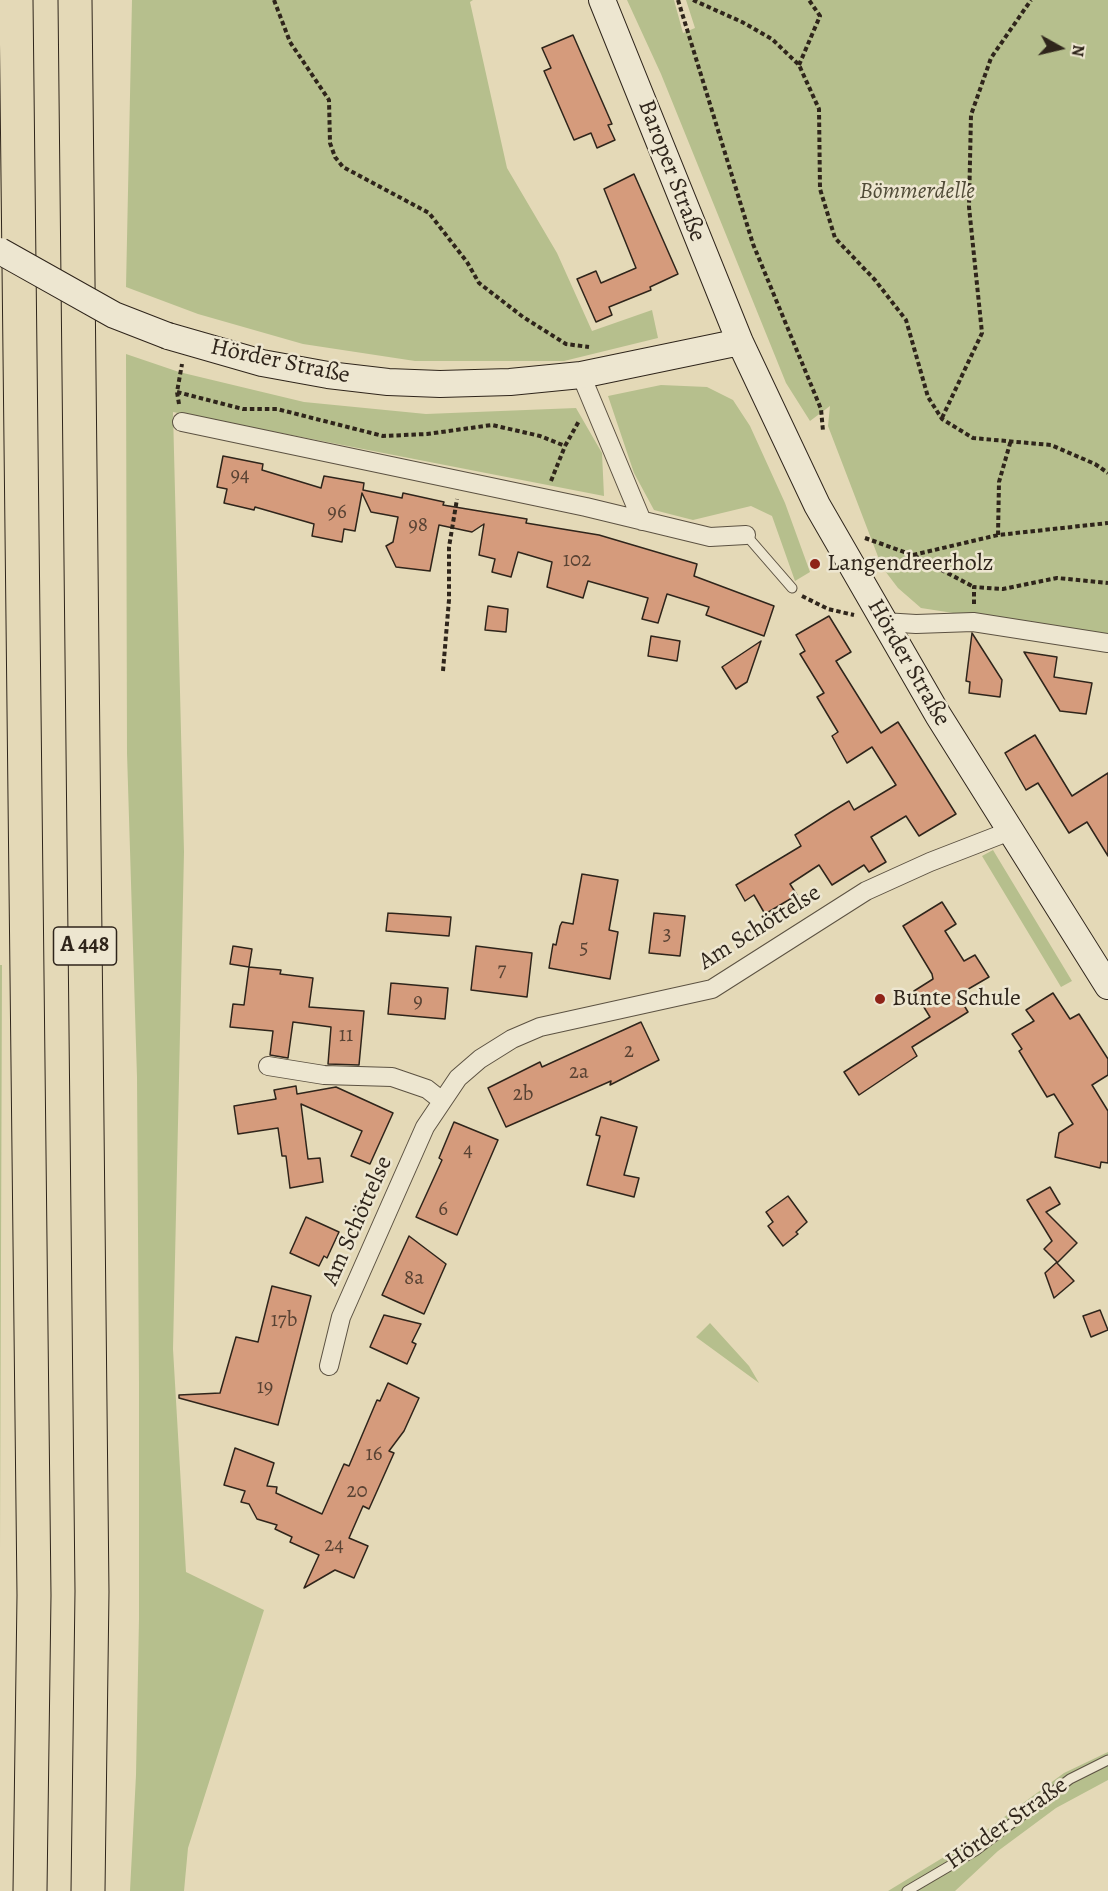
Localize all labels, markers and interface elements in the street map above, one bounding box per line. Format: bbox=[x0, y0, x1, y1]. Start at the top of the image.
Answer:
north arrow bbox=[1030, 18, 1090, 78]
text: N bbox=[1066, 43, 1090, 58]
street label: Baroper Straße bbox=[631, 96, 711, 246]
park label: Bömmerdelle bbox=[859, 178, 975, 206]
street label: Hörder Straße bbox=[208, 333, 352, 391]
house number: 94 bbox=[230, 463, 250, 489]
house number: 96 bbox=[327, 500, 347, 526]
house number: 98 bbox=[408, 513, 428, 539]
house number: 102 bbox=[563, 548, 591, 574]
place label: Langendreerholz bbox=[827, 550, 994, 578]
marker: Langendreerholz bbox=[808, 557, 822, 571]
street label: Hörder Straße bbox=[860, 594, 956, 732]
street label: Am Schöttelse bbox=[694, 879, 826, 977]
house number: 3 bbox=[663, 922, 671, 948]
road number: A 448 bbox=[54, 927, 116, 965]
house number: 5 bbox=[579, 936, 589, 962]
house number: 7 bbox=[498, 958, 506, 984]
place label: Bunte Schule bbox=[892, 985, 1021, 1013]
house number: 9 bbox=[413, 989, 423, 1015]
marker: Bunte Schule bbox=[873, 992, 887, 1006]
house number: 11 bbox=[339, 1023, 353, 1049]
house number: 2 bbox=[624, 1039, 634, 1065]
house number: 2a bbox=[569, 1060, 589, 1086]
house number: 2b bbox=[513, 1082, 533, 1108]
house number: 4 bbox=[463, 1138, 473, 1164]
street label: Am Schöttelse bbox=[317, 1152, 399, 1290]
house number: 6 bbox=[438, 1197, 448, 1223]
house number: 8a bbox=[404, 1266, 424, 1292]
house number: 17b bbox=[271, 1308, 297, 1334]
house number: 19 bbox=[257, 1375, 273, 1401]
house number: 16 bbox=[366, 1442, 382, 1468]
house number: 20 bbox=[346, 1479, 368, 1505]
house number: 24 bbox=[324, 1533, 344, 1559]
street label: Hörder Straße bbox=[941, 1772, 1073, 1876]

